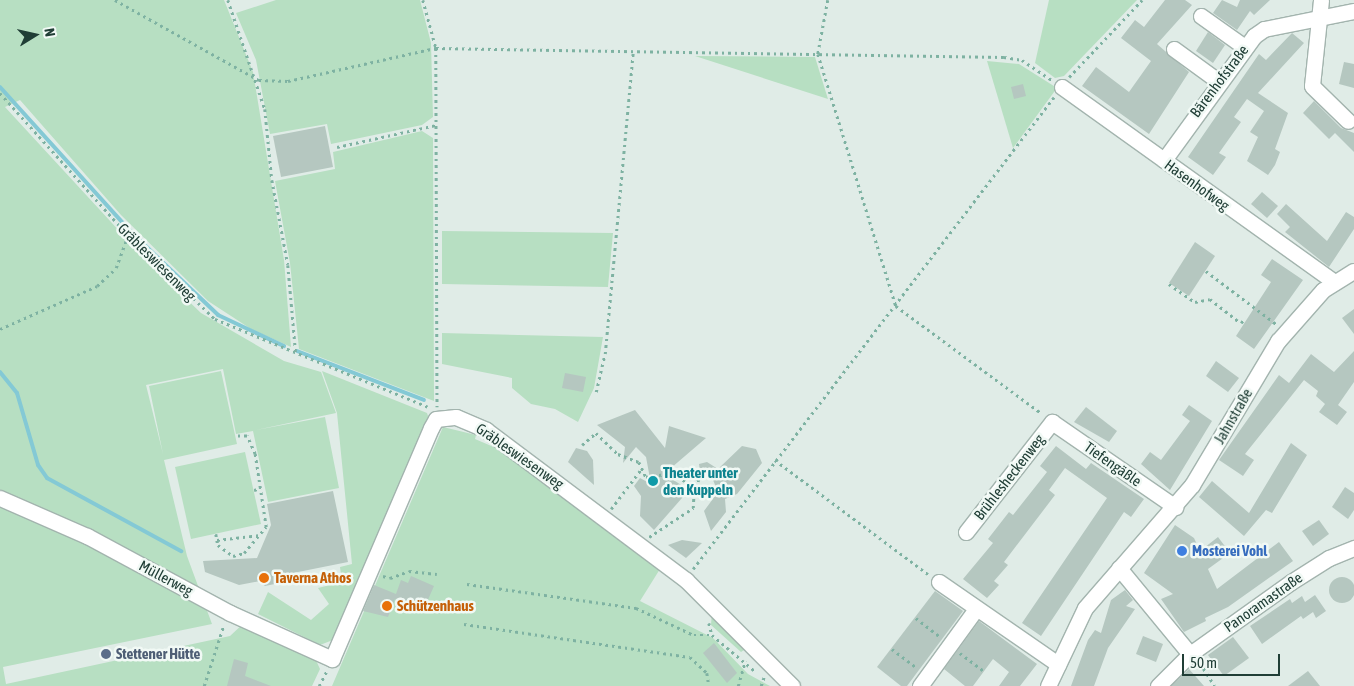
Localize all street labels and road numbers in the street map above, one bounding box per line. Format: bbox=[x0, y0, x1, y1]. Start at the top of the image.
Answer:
street label: Bärenhofstraße bbox=[1186, 41, 1252, 121]
street label: Hasenhofweg bbox=[1161, 156, 1233, 214]
street label: Gräbleswiesenweg bbox=[114, 219, 200, 305]
street label: Jahnstraße bbox=[1210, 385, 1256, 447]
street label: Gräbleswiesenweg bbox=[473, 419, 567, 493]
street label: Brühlesheckenweg bbox=[970, 430, 1048, 524]
street label: Tiefengäßle bbox=[1081, 438, 1145, 490]
street label: Müllerweg bbox=[136, 556, 196, 600]
street label: Panoramastraße bbox=[1220, 568, 1306, 636]

